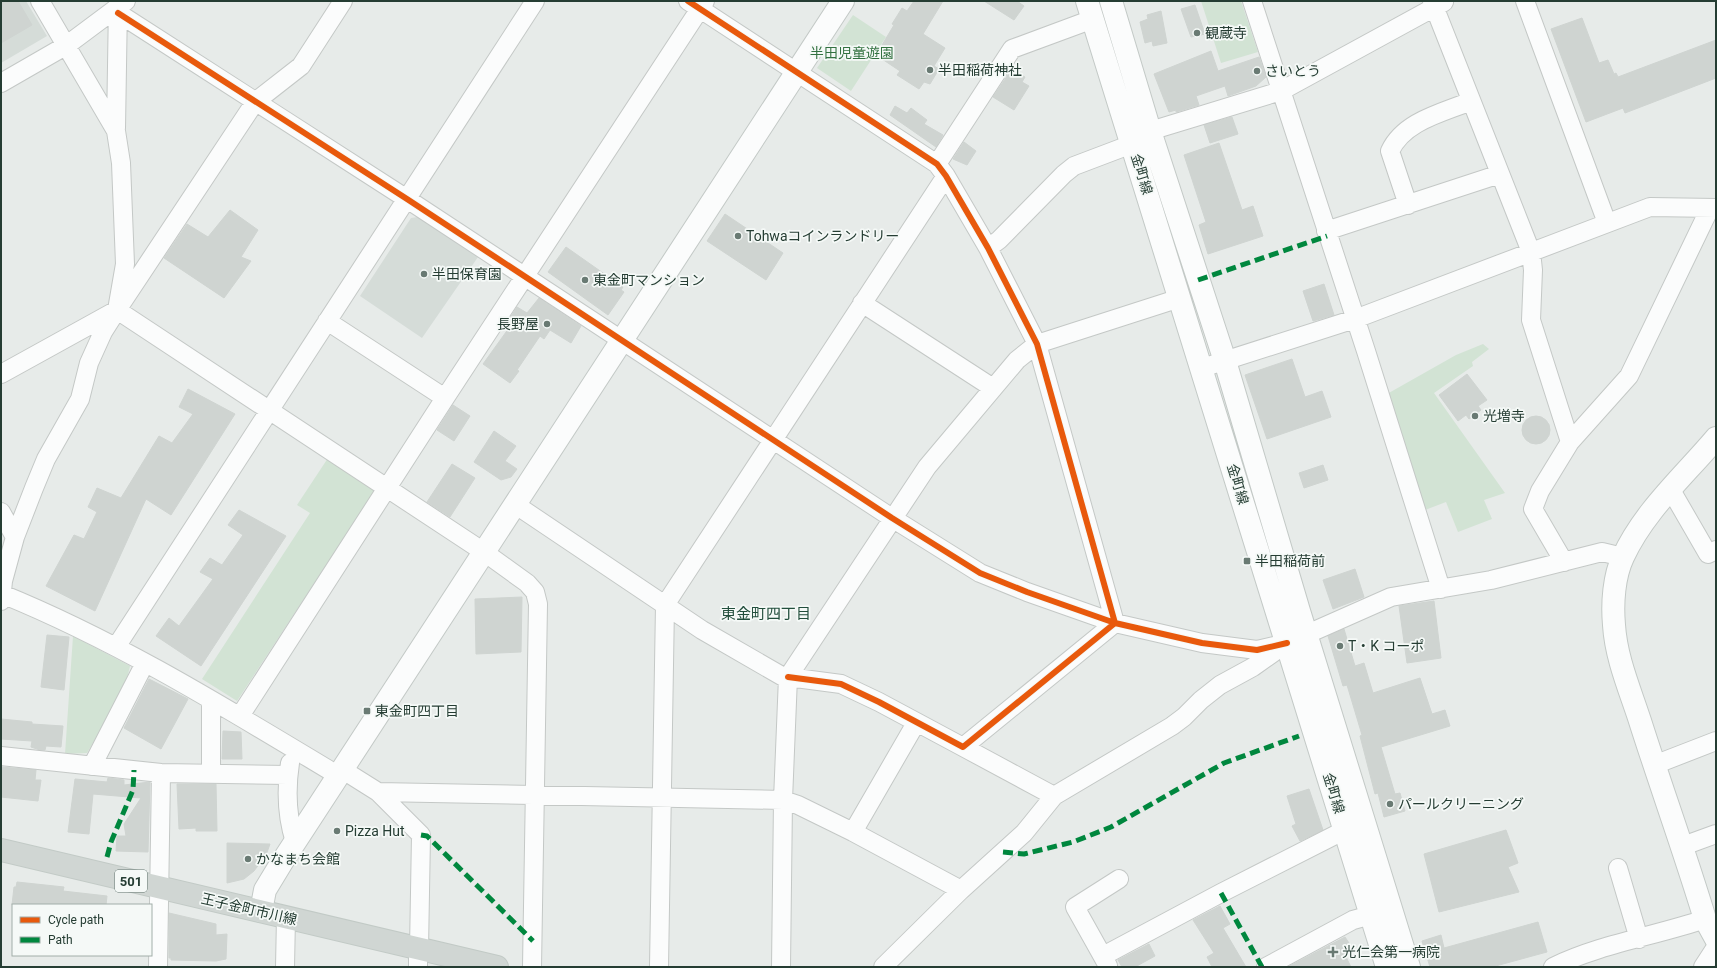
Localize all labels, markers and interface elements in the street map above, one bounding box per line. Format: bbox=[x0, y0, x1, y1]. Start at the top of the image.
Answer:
place label: 観蔵寺 bbox=[1205, 25, 1247, 41]
marker: 観蔵寺 bbox=[1192, 28, 1202, 38]
park label: 半田児童遊園 bbox=[810, 45, 894, 61]
place label: 半田稲荷神社 bbox=[938, 62, 1022, 78]
place label: さいとう bbox=[1265, 63, 1321, 79]
marker: 半田稲荷神社 bbox=[925, 65, 935, 75]
marker: さいとう bbox=[1252, 66, 1262, 76]
street label: 金町線 bbox=[1128, 152, 1156, 196]
place label: Tohwaコインランドリー bbox=[746, 228, 900, 244]
marker: Tohwaコインランドリー bbox=[733, 231, 743, 241]
place label: 半田保育園 bbox=[432, 266, 502, 282]
marker: 半田保育園 bbox=[419, 269, 429, 279]
place label: 東金町マンション bbox=[593, 272, 705, 288]
marker: 東金町マンション bbox=[580, 275, 590, 285]
place label: 長野屋 bbox=[497, 316, 539, 332]
marker: 長野屋 bbox=[542, 319, 552, 329]
place label: 光増寺 bbox=[1483, 408, 1525, 424]
marker: 光増寺 bbox=[1470, 411, 1480, 421]
street label: 金町線 bbox=[1224, 462, 1252, 506]
place label: 半田稲荷前 bbox=[1255, 553, 1325, 569]
marker: 半田稲荷前 bbox=[1242, 556, 1252, 566]
district label: 東金町四丁目 bbox=[721, 605, 811, 623]
place label: T・K コーポ bbox=[1348, 638, 1425, 654]
marker: T・K コーポ bbox=[1335, 641, 1345, 651]
place label: 東金町四丁目 bbox=[375, 703, 459, 719]
marker: 東金町四丁目 bbox=[362, 706, 372, 716]
street label: 金町線 bbox=[1320, 771, 1348, 815]
place label: パールクリーニング bbox=[1398, 796, 1524, 812]
marker: パールクリーニング bbox=[1385, 799, 1395, 809]
place label: Pizza Hut bbox=[345, 823, 405, 839]
marker: Pizza Hut bbox=[332, 826, 342, 836]
place label: かなまち会館 bbox=[256, 851, 340, 867]
marker: かなまち会館 bbox=[243, 854, 253, 864]
road number: 501 bbox=[115, 870, 147, 892]
street label: 王子金町市川線 bbox=[199, 890, 299, 928]
legend bbox=[12, 904, 152, 956]
text: Cycle path bbox=[48, 913, 104, 927]
text: Path bbox=[48, 933, 73, 947]
place label: 光仁会第一病院 bbox=[1342, 944, 1440, 960]
marker: 光仁会第一病院 bbox=[1327, 946, 1339, 958]

